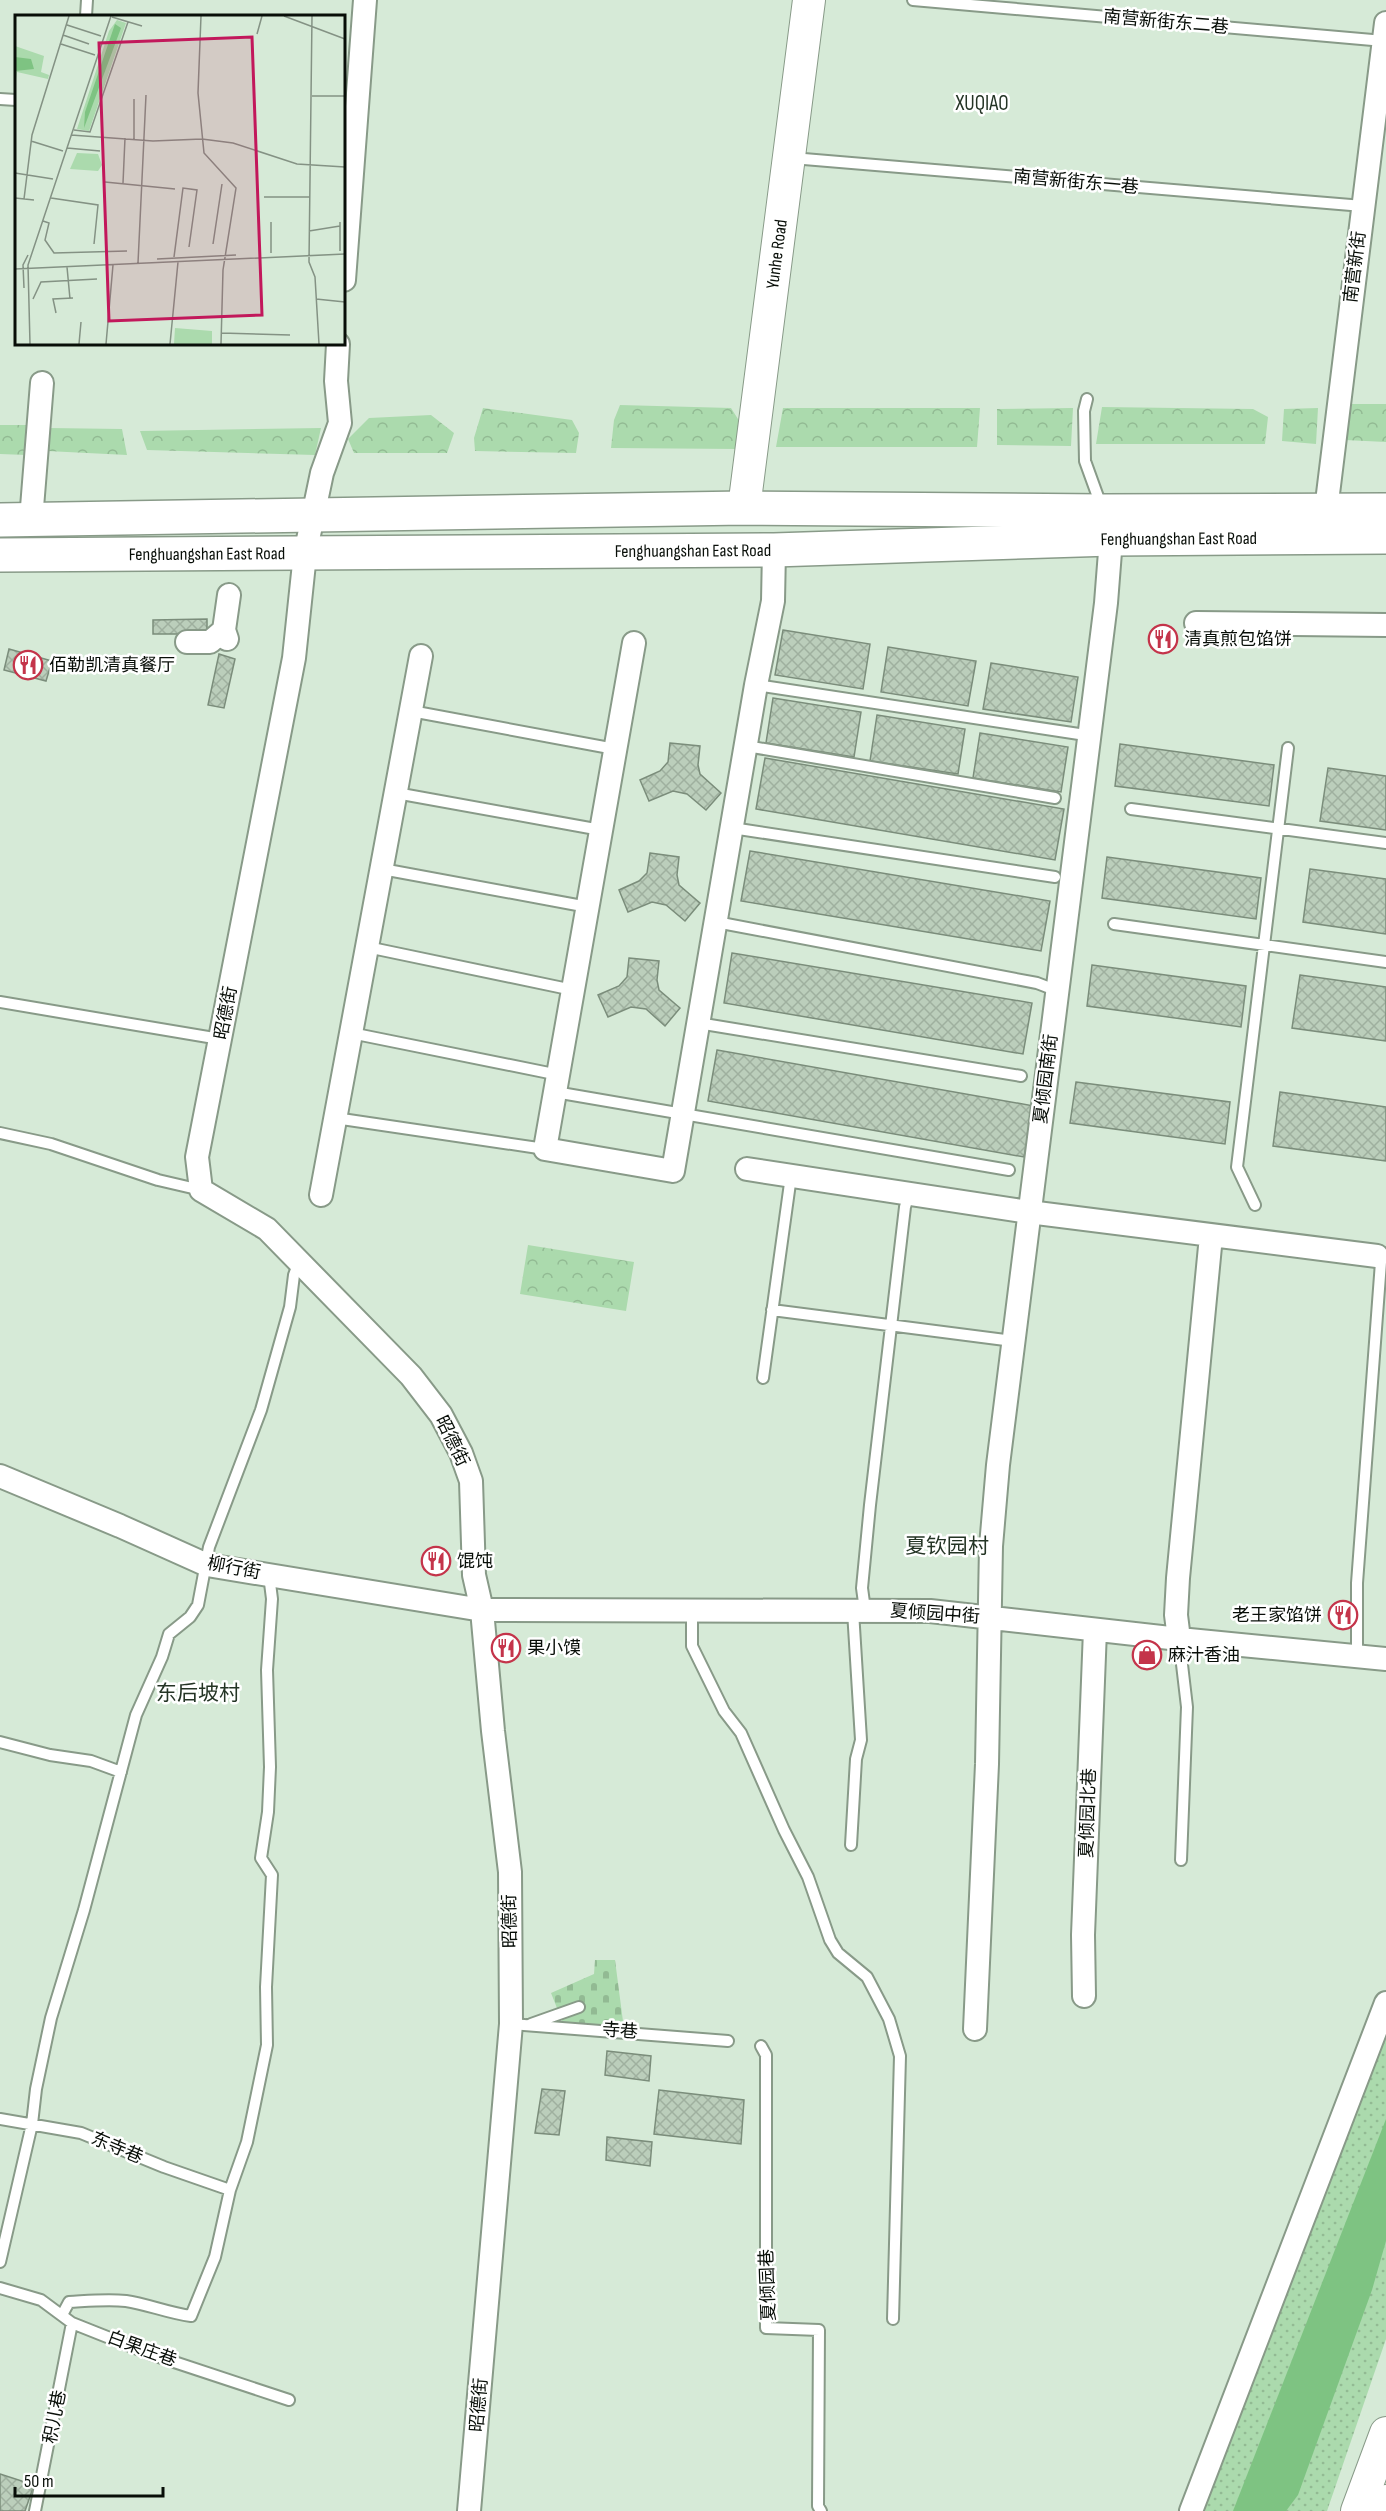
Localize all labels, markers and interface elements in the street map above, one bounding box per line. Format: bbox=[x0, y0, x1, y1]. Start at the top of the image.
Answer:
street label: 南营新街东二巷 bbox=[1102, 6, 1230, 38]
inset map bbox=[15, 15, 345, 345]
district label: XUQIAO bbox=[954, 91, 1009, 116]
street label: 南营新街东一巷 bbox=[1012, 166, 1140, 198]
street label: Yunhe Road bbox=[762, 218, 791, 290]
street label: 南营新街 bbox=[1340, 230, 1370, 304]
street label: Fenghuangshan East Road bbox=[1100, 527, 1257, 550]
street label: Fenghuangshan East Road bbox=[615, 540, 771, 562]
street label: Fenghuangshan East Road bbox=[129, 543, 285, 565]
restaurant icon: 清真煎包馅饼 bbox=[1147, 623, 1179, 655]
place label: 清真煎包馅饼 bbox=[1184, 629, 1292, 650]
restaurant icon: 佰勒凯清真餐厅 bbox=[12, 649, 44, 681]
place label: 佰勒凯清真餐厅 bbox=[49, 655, 175, 676]
street label: 昭德街 bbox=[211, 984, 241, 1042]
street label: 夏倾园南街 bbox=[1030, 1033, 1062, 1125]
street label: 昭德街 bbox=[431, 1412, 473, 1470]
district label: 夏钦园村 bbox=[905, 1534, 989, 1559]
restaurant icon: 馄饨 bbox=[420, 1545, 452, 1577]
place label: 馄饨 bbox=[457, 1551, 493, 1572]
street label: 柳行街 bbox=[205, 1553, 263, 1583]
restaurant icon: 老王家馅饼 bbox=[1327, 1599, 1359, 1631]
street label: 夏倾园中街 bbox=[889, 1600, 981, 1628]
place label: 老王家馅饼 bbox=[1232, 1605, 1322, 1626]
restaurant icon: 果小馍 bbox=[490, 1632, 522, 1664]
place label: 果小馍 bbox=[527, 1638, 581, 1659]
shop icon: 麻汁香油 bbox=[1131, 1639, 1163, 1671]
place label: 麻汁香油 bbox=[1168, 1645, 1240, 1666]
district label: 东后坡村 bbox=[156, 1681, 240, 1706]
street label: 夏倾园北巷 bbox=[1076, 1768, 1100, 1858]
street label: 昭德街 bbox=[499, 1894, 521, 1948]
street label: 寺巷 bbox=[601, 2019, 639, 2043]
street label: 东寺巷 bbox=[88, 2128, 146, 2168]
street label: 夏倾园巷 bbox=[756, 2249, 780, 2321]
street label: 白果庄巷 bbox=[105, 2327, 179, 2371]
street label: 昭德街 bbox=[466, 2377, 492, 2433]
street label: 积儿巷 bbox=[40, 2388, 70, 2446]
scale bar bbox=[15, 2460, 164, 2498]
text: 50 m bbox=[24, 2471, 54, 2492]

